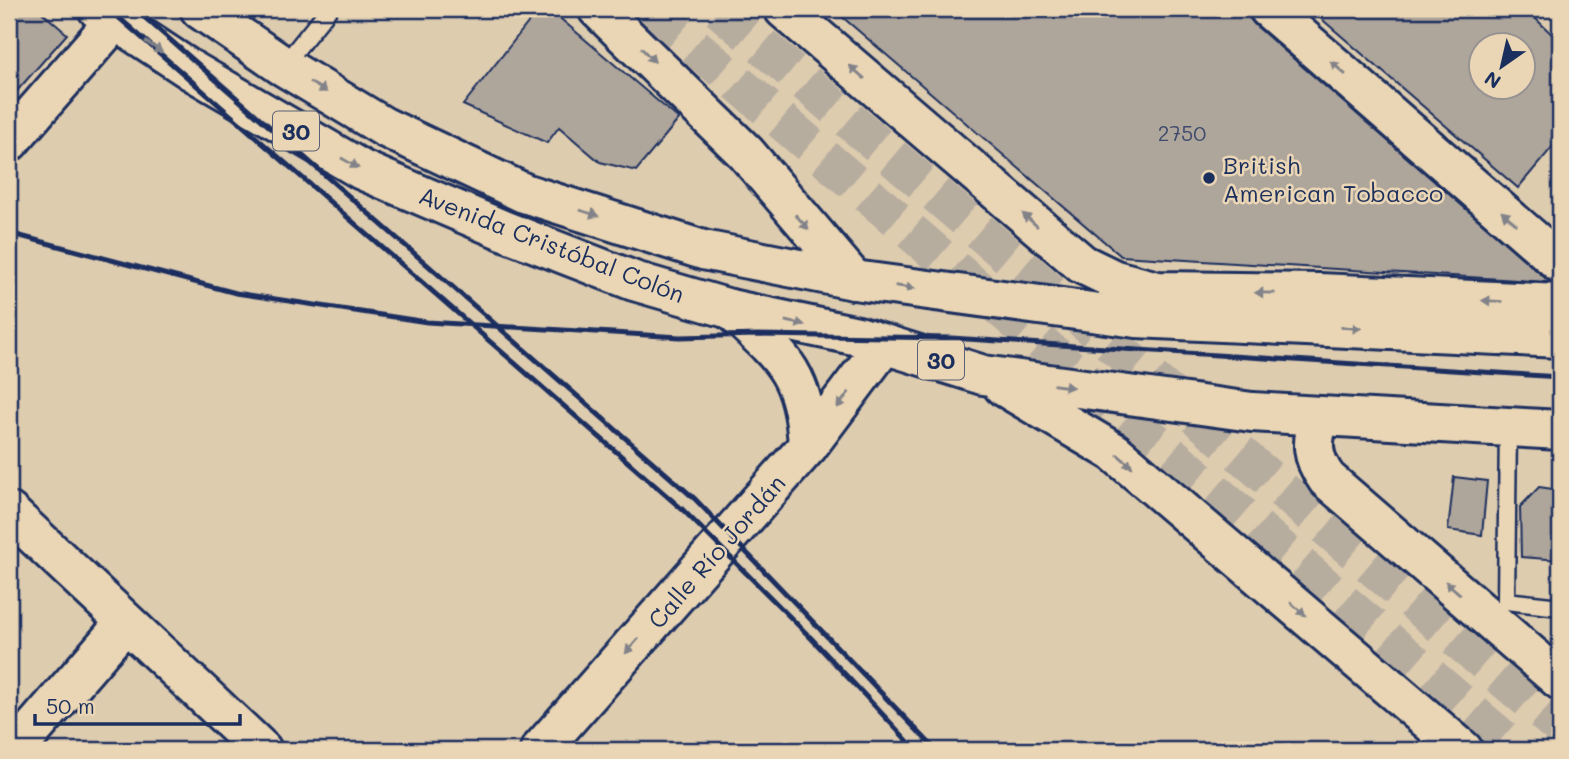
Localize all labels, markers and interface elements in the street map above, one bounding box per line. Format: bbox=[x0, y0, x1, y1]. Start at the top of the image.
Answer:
north arrow bbox=[1468, 32, 1538, 102]
one-way arrow bbox=[145, 41, 164, 54]
one-way arrow bbox=[639, 47, 656, 63]
one-way arrow bbox=[1329, 61, 1346, 76]
one-way arrow bbox=[849, 65, 866, 80]
text: N bbox=[1479, 66, 1505, 95]
one-way arrow bbox=[308, 81, 327, 93]
road number: 30 bbox=[273, 112, 319, 150]
house number: 2750 bbox=[1158, 119, 1206, 146]
place label: British American Tobacco bbox=[1223, 149, 1443, 208]
one-way arrow bbox=[341, 157, 360, 169]
marker: British American Tobacco bbox=[1201, 170, 1217, 186]
street label: Avenida Cristóbal Colón bbox=[415, 179, 689, 309]
one-way arrow bbox=[579, 209, 600, 219]
one-way arrow bbox=[1500, 210, 1518, 226]
one-way arrow bbox=[1021, 212, 1039, 228]
one-way arrow bbox=[794, 213, 810, 230]
one-way arrow bbox=[894, 282, 916, 293]
one-way arrow bbox=[1253, 287, 1275, 299]
one-way arrow bbox=[1481, 295, 1503, 306]
one-way arrow bbox=[784, 317, 806, 328]
one-way arrow bbox=[1340, 323, 1362, 334]
road number: 30 bbox=[918, 340, 964, 380]
one-way arrow bbox=[1052, 381, 1074, 392]
one-way arrow bbox=[836, 390, 851, 408]
one-way arrow bbox=[1116, 453, 1134, 469]
street label: Calle Río Jordán bbox=[641, 467, 791, 635]
one-way arrow bbox=[1444, 581, 1461, 596]
one-way arrow bbox=[1289, 601, 1307, 617]
one-way arrow bbox=[624, 638, 640, 655]
scale bar bbox=[35, 682, 240, 726]
text: 50 m bbox=[46, 692, 95, 719]

